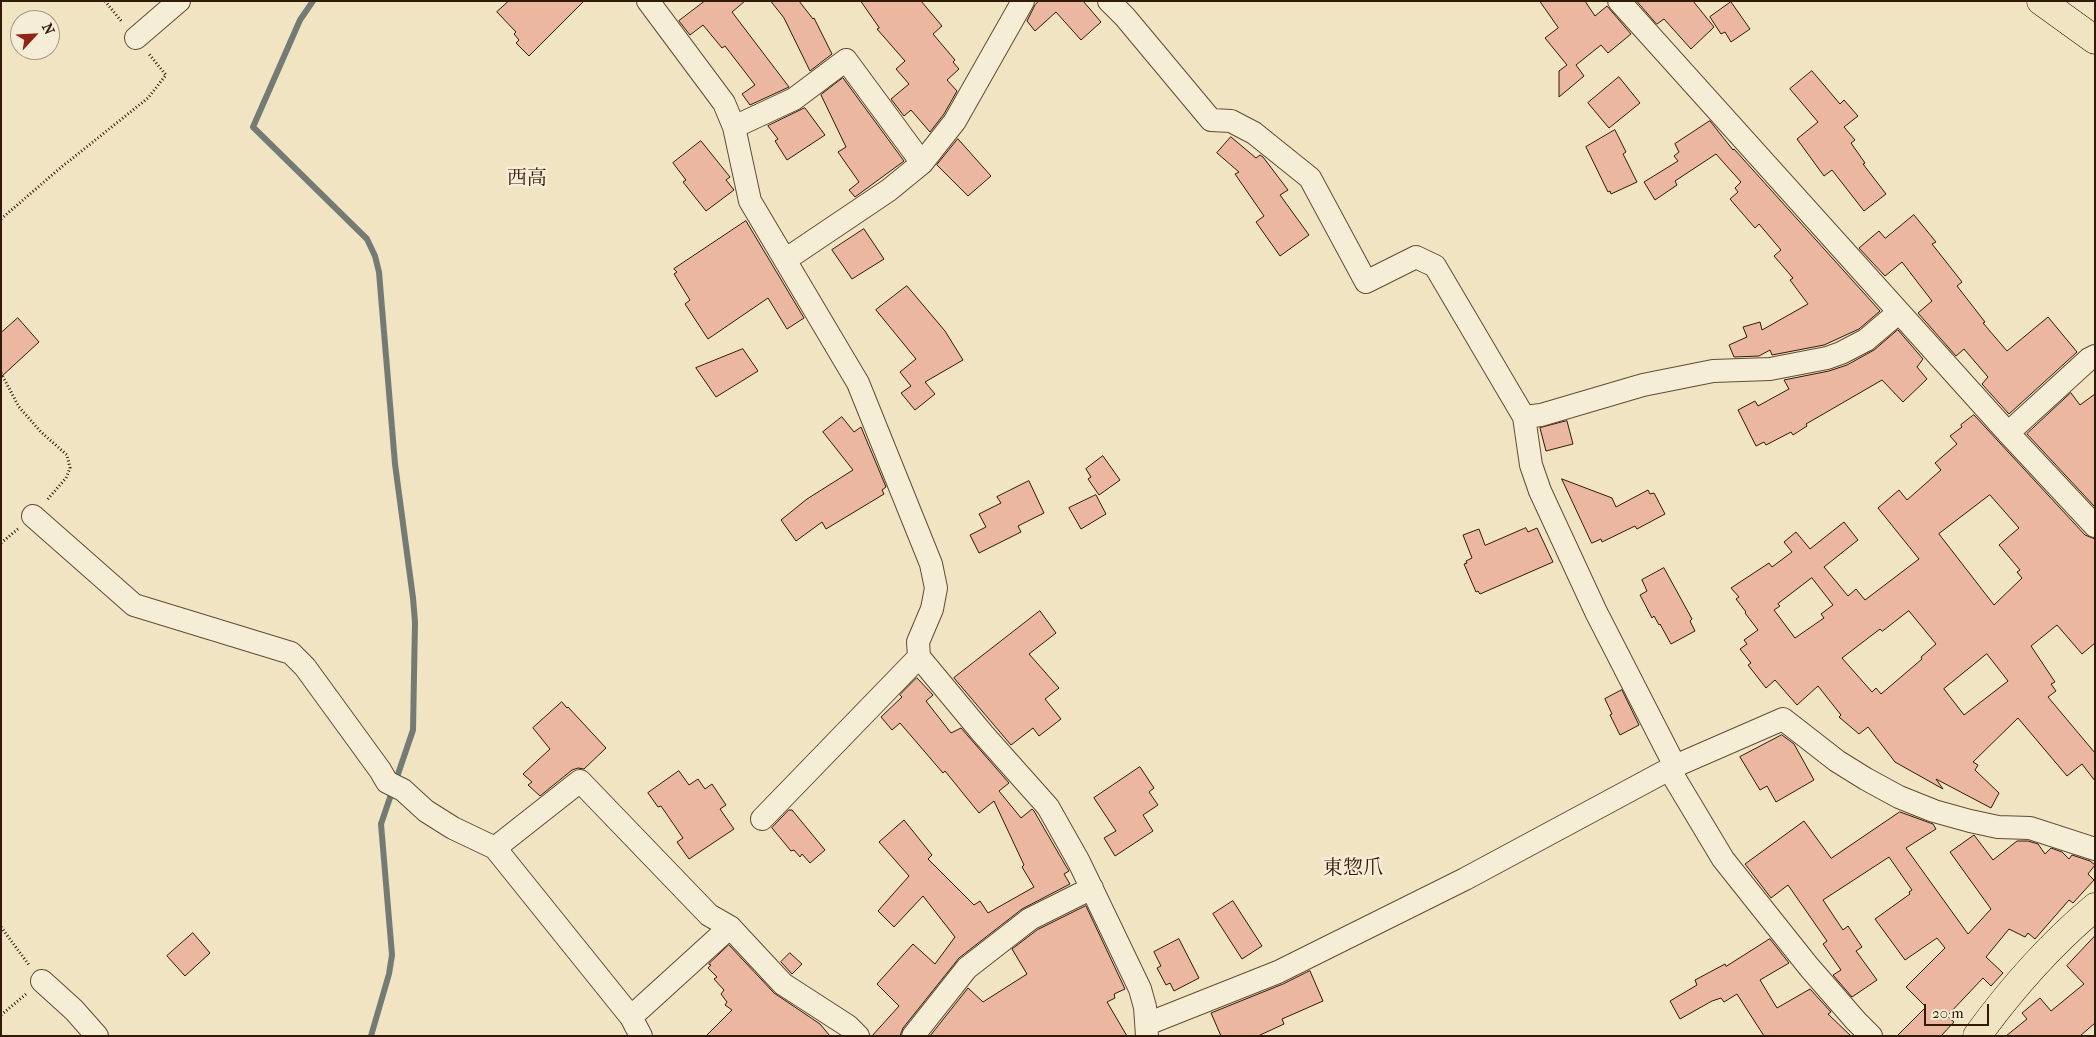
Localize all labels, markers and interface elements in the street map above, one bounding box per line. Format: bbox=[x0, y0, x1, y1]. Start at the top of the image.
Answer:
north arrow bbox=[10, 10, 60, 60]
text: N bbox=[38, 20, 58, 37]
district label: 西高 bbox=[507, 167, 547, 191]
district label: 東惣爪 bbox=[1323, 857, 1383, 881]
scale bar bbox=[1926, 994, 1991, 1026]
text: 20 m bbox=[1932, 1004, 1964, 1022]

